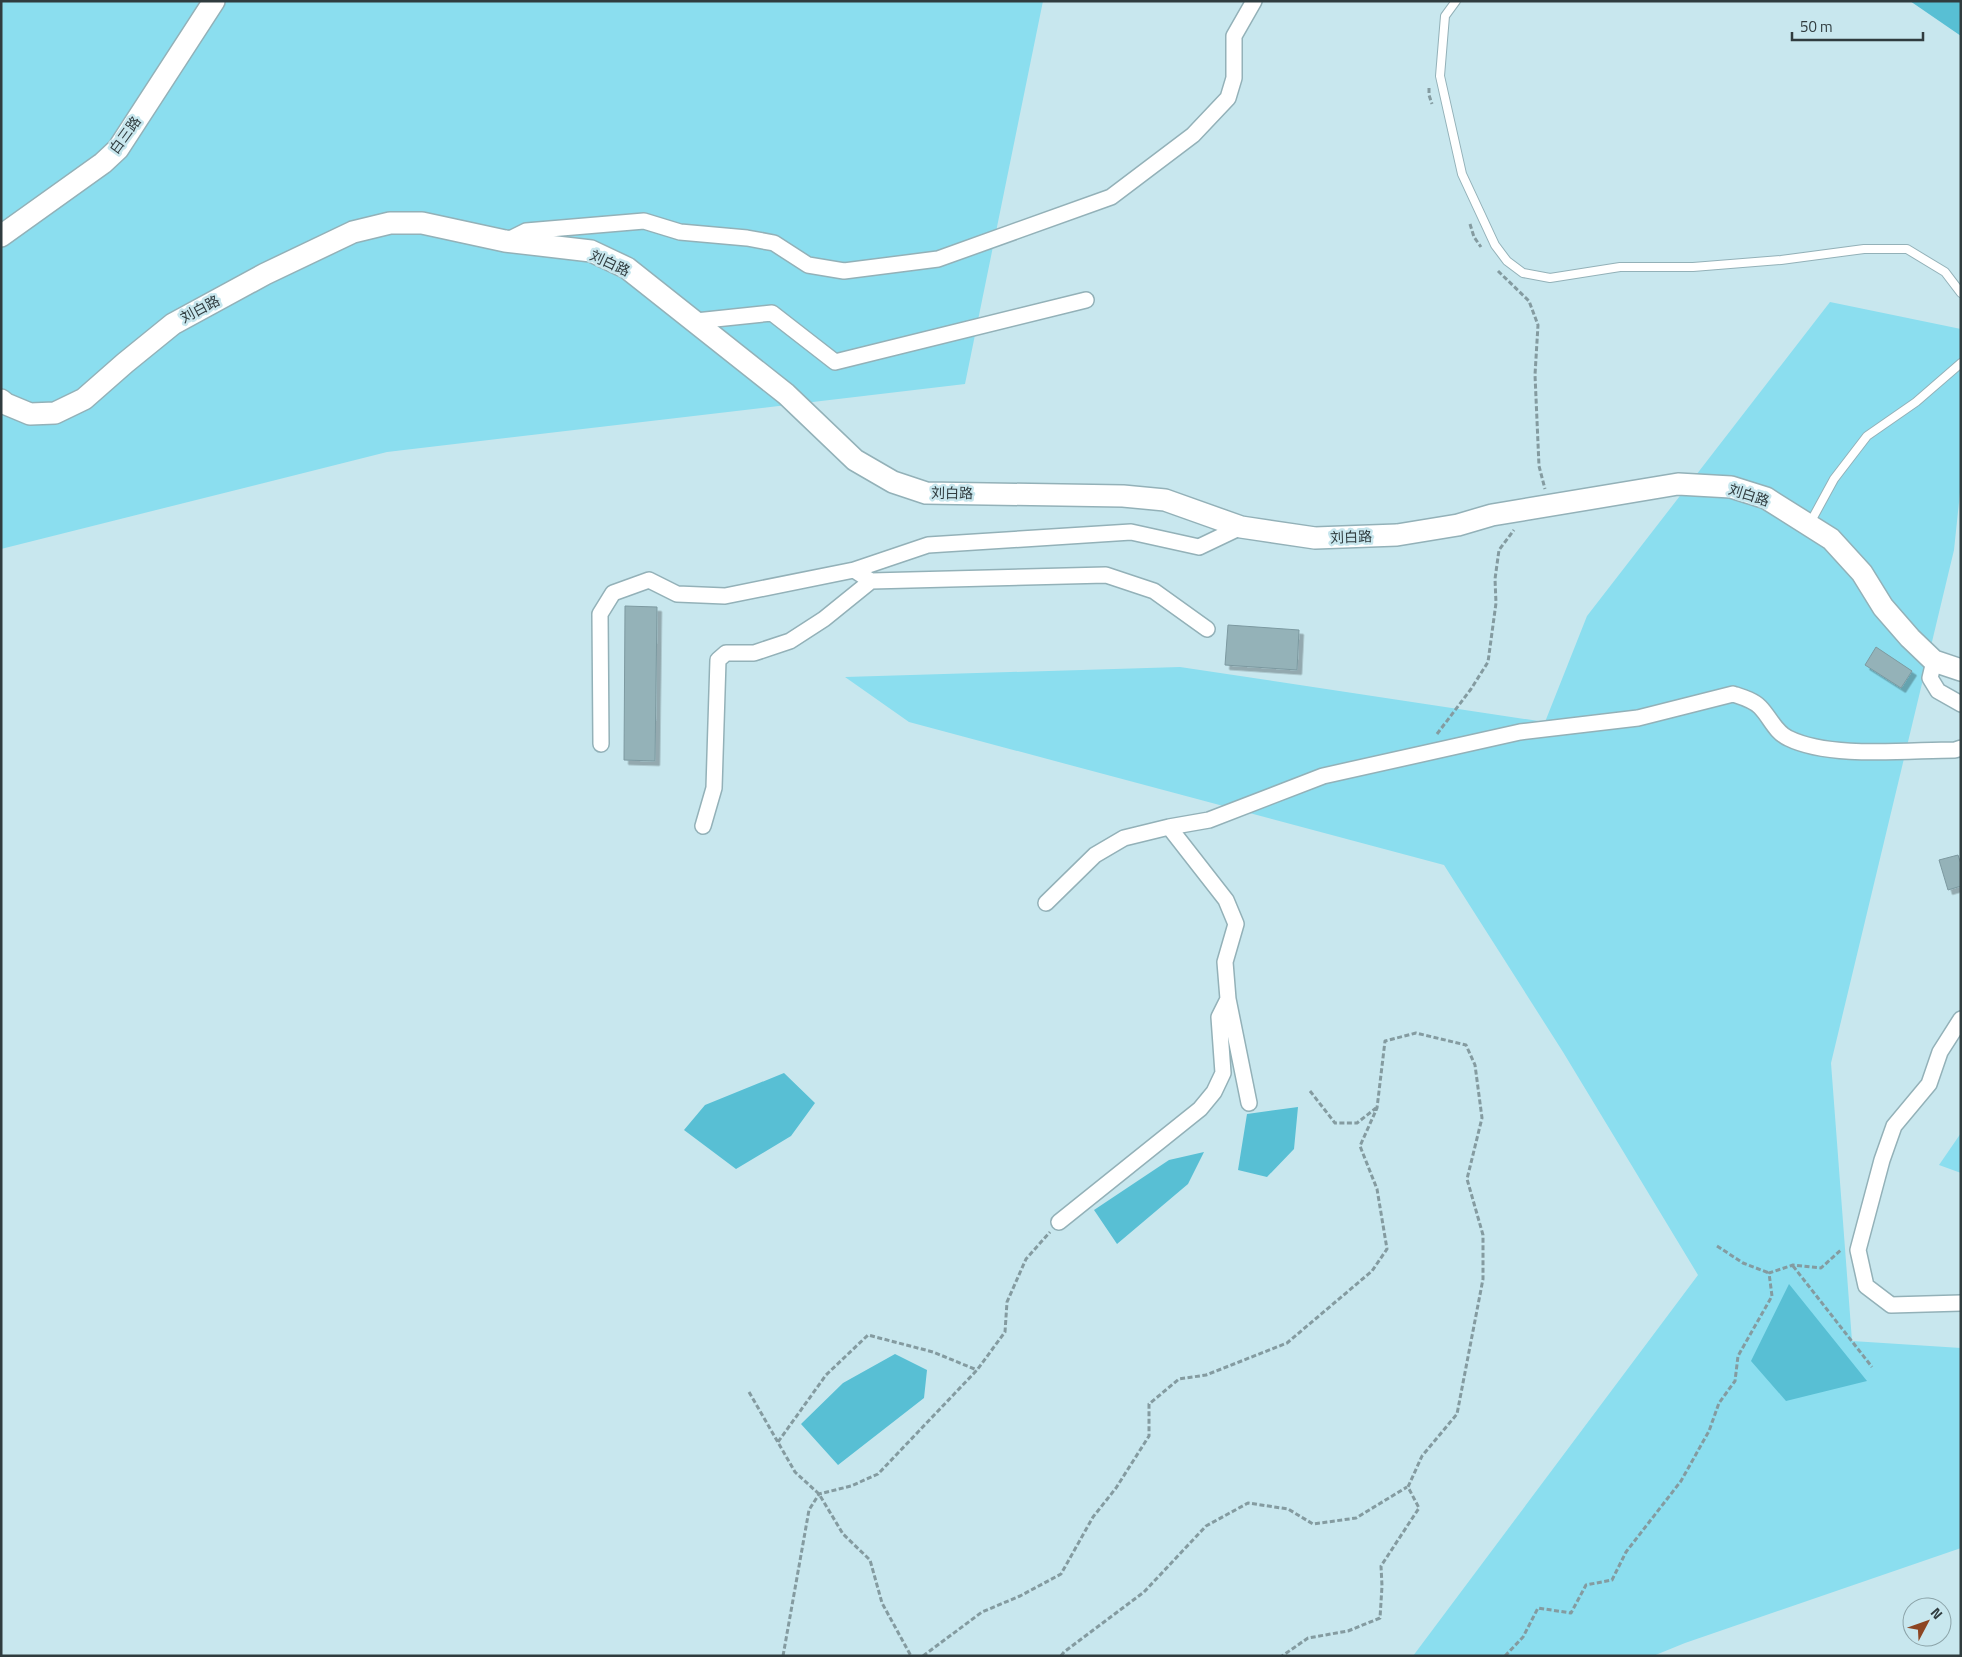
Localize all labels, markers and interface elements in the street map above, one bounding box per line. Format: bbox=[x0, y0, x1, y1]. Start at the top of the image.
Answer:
scale bar bbox=[1792, 10, 1923, 42]
text: 50 m bbox=[1800, 15, 1833, 38]
street label: 白三路 bbox=[104, 112, 145, 158]
street label: 刘白路 bbox=[587, 244, 634, 281]
street label: 刘白路 bbox=[176, 289, 223, 328]
street label: 刘白路 bbox=[1726, 478, 1772, 511]
street label: 刘白路 bbox=[931, 482, 973, 503]
street label: 刘白路 bbox=[1330, 525, 1372, 548]
north arrow bbox=[1902, 1597, 1952, 1647]
text: N bbox=[1926, 1603, 1948, 1624]

